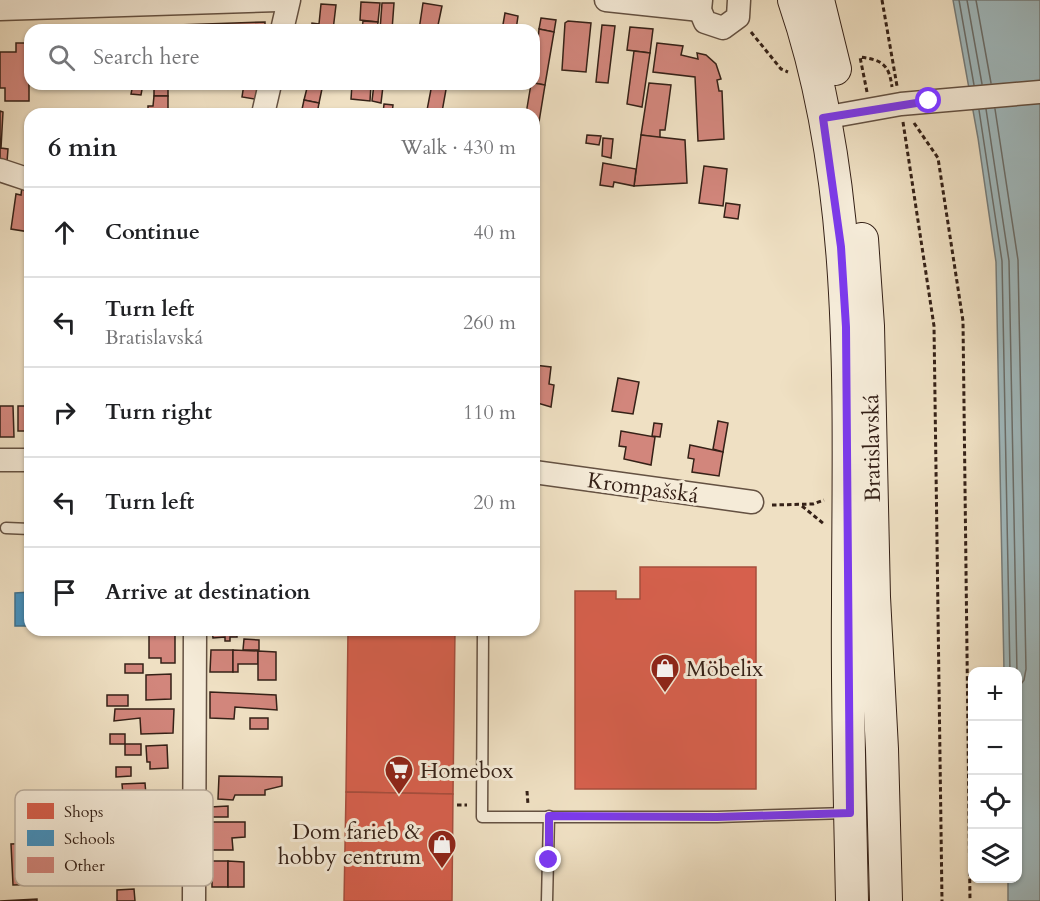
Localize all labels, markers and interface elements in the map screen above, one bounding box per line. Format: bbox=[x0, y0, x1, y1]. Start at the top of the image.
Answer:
search box bbox=[24, 24, 540, 90]
icon: search bbox=[45, 41, 78, 74]
text: Search here bbox=[93, 42, 200, 72]
route start bbox=[915, 87, 941, 113]
text: 6 min bbox=[48, 130, 117, 165]
text: Walk · 430 m bbox=[401, 134, 516, 161]
icon: ahead bbox=[48, 216, 81, 249]
text: Continue bbox=[105, 217, 200, 247]
text: 40 m bbox=[473, 219, 516, 246]
text: Turn left bbox=[105, 294, 194, 324]
icon: left bbox=[48, 306, 81, 339]
text: 260 m bbox=[463, 309, 516, 336]
text: Bratislavská bbox=[105, 324, 203, 351]
street label: Bratislavská bbox=[856, 393, 888, 502]
icon: right bbox=[48, 396, 81, 429]
text: Turn right bbox=[105, 397, 212, 427]
text: 110 m bbox=[463, 399, 516, 426]
street label: Krompašská bbox=[585, 465, 701, 511]
icon: left bbox=[48, 486, 81, 519]
text: Turn left bbox=[105, 487, 194, 517]
text: 20 m bbox=[473, 489, 516, 516]
icon: arrive bbox=[48, 576, 81, 609]
text: Arrive at destination bbox=[105, 577, 310, 607]
shop icon: Möbelix bbox=[649, 652, 681, 694]
place label: Möbelix bbox=[686, 654, 763, 684]
map controls bbox=[968, 667, 1022, 883]
button: + bbox=[968, 667, 1022, 721]
button: − bbox=[968, 721, 1022, 775]
supermarket icon: Homebox bbox=[383, 754, 415, 796]
place label: Homebox bbox=[420, 756, 514, 786]
button: locate bbox=[968, 775, 1022, 829]
legend bbox=[15, 790, 213, 886]
text: Shops bbox=[64, 801, 103, 823]
place label: Dom farieb & hobby centrum bbox=[278, 817, 422, 872]
text: Schools bbox=[64, 828, 115, 850]
shop icon: Dom farieb & hobby centrum bbox=[426, 828, 458, 870]
button: layers bbox=[968, 829, 1022, 883]
route end bbox=[535, 846, 561, 872]
text: Other bbox=[64, 855, 105, 877]

